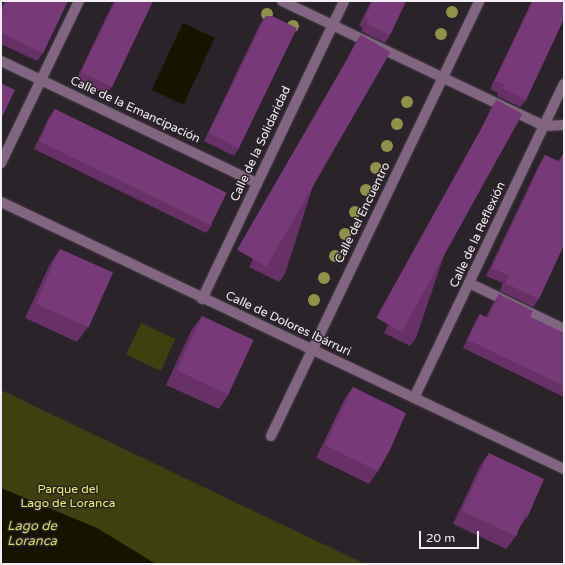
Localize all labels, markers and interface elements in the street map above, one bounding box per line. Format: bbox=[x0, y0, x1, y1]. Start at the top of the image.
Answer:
street label: Calle de la Emancipación bbox=[68, 74, 202, 146]
street label: Calle de la Solidaridad bbox=[228, 84, 294, 204]
street label: Calle del Encuentro bbox=[332, 160, 394, 266]
street label: Calle de la Reflexión bbox=[447, 180, 509, 290]
street label: Calle de Dolores Ibárruri bbox=[223, 289, 353, 359]
park label: Parque del Lago de Loranca bbox=[20, 483, 116, 511]
water label: Lago de Loranca bbox=[7, 519, 57, 550]
scale bar bbox=[421, 523, 481, 549]
text: 20 m bbox=[426, 531, 455, 545]

